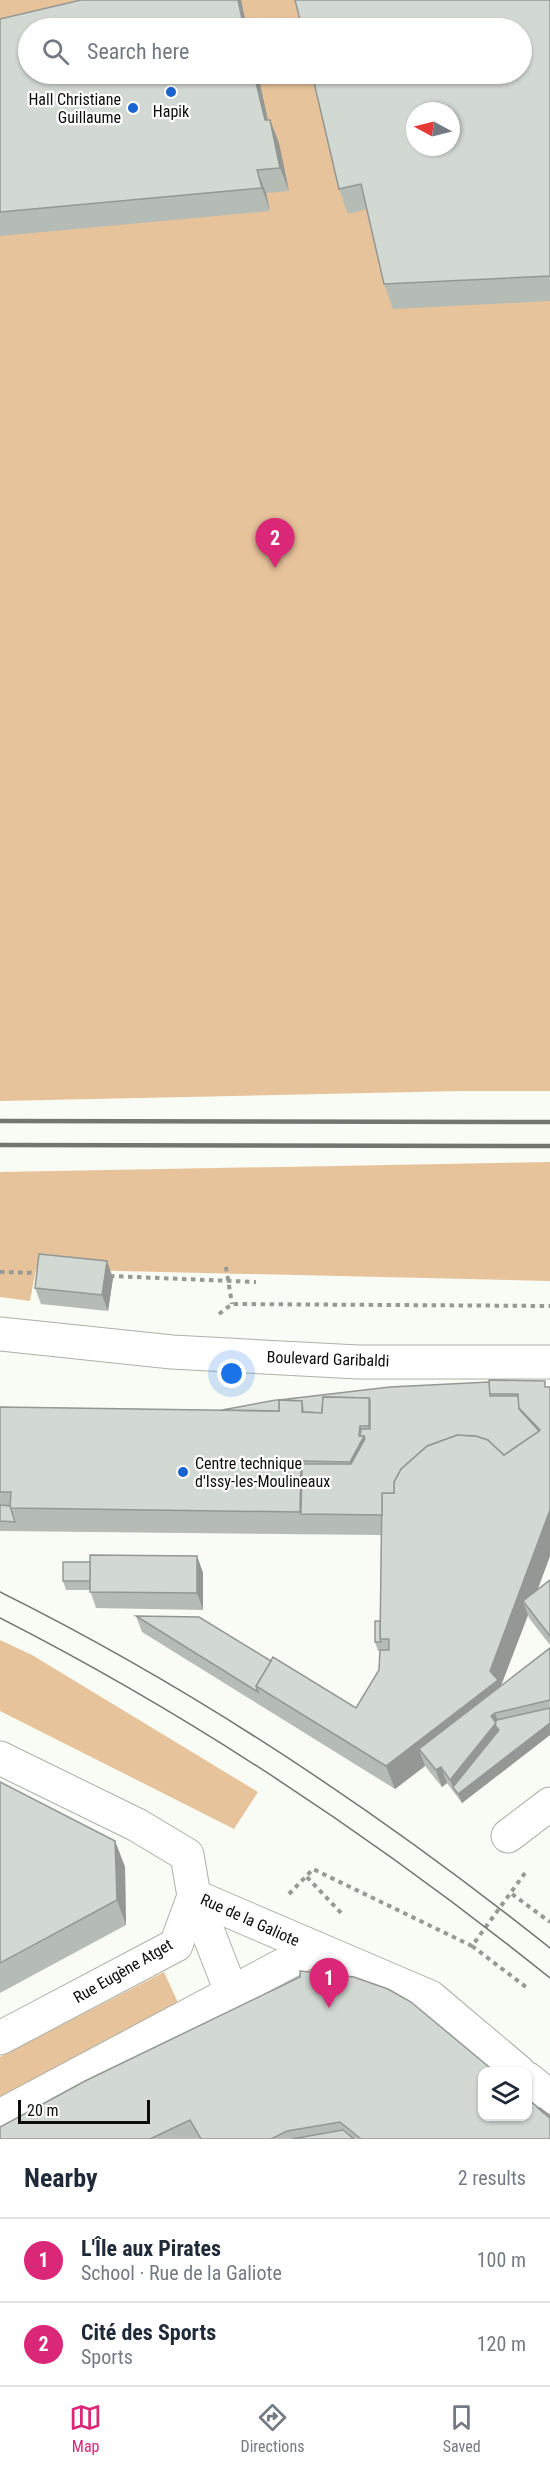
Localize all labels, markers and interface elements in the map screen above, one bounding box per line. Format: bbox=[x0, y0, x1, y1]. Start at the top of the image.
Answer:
search box bbox=[18, 18, 532, 84]
icon: search bbox=[39, 35, 72, 68]
text: Search here bbox=[87, 39, 189, 64]
marker: Hapik bbox=[164, 85, 178, 99]
place label: Hall Christiane Guillaume bbox=[28, 90, 121, 127]
marker: Hall Christiane Guillaume bbox=[126, 101, 140, 115]
place label: Hapik bbox=[153, 102, 190, 121]
north arrow bbox=[406, 102, 460, 156]
pin: 2 bbox=[256, 518, 294, 568]
street label: Boulevard Garibaldi bbox=[266, 1347, 390, 1371]
your location bbox=[217, 1359, 246, 1388]
place label: Centre technique d'Issy-les-Moulineaux bbox=[195, 1454, 330, 1491]
marker: Centre technique d'Issy-les-Moulineaux bbox=[176, 1465, 190, 1479]
street label: Rue de la Galiote bbox=[198, 1890, 302, 1950]
street label: Rue Eugène Atget bbox=[70, 1935, 176, 2007]
pin: 1 bbox=[310, 1958, 348, 2008]
map controls bbox=[478, 2067, 532, 2121]
button: layers bbox=[478, 2067, 532, 2121]
scale bar bbox=[18, 2097, 150, 2124]
text: 20 m bbox=[27, 2101, 59, 2120]
text: Nearby bbox=[24, 2163, 98, 2193]
text: 2 results bbox=[458, 2166, 526, 2190]
text: L'Île aux Pirates bbox=[81, 2236, 221, 2261]
text: 1 bbox=[38, 2248, 49, 2272]
text: 100 m bbox=[477, 2248, 526, 2272]
text: School · Rue de la Galiote bbox=[81, 2261, 282, 2285]
text: Cité des Sports bbox=[81, 2320, 216, 2345]
text: 2 bbox=[38, 2332, 49, 2356]
text: 120 m bbox=[477, 2332, 526, 2356]
text: Sports bbox=[81, 2345, 133, 2369]
tab: Map bbox=[69, 2401, 102, 2456]
tab: Directions bbox=[241, 2401, 304, 2456]
tab: Saved bbox=[443, 2401, 481, 2456]

